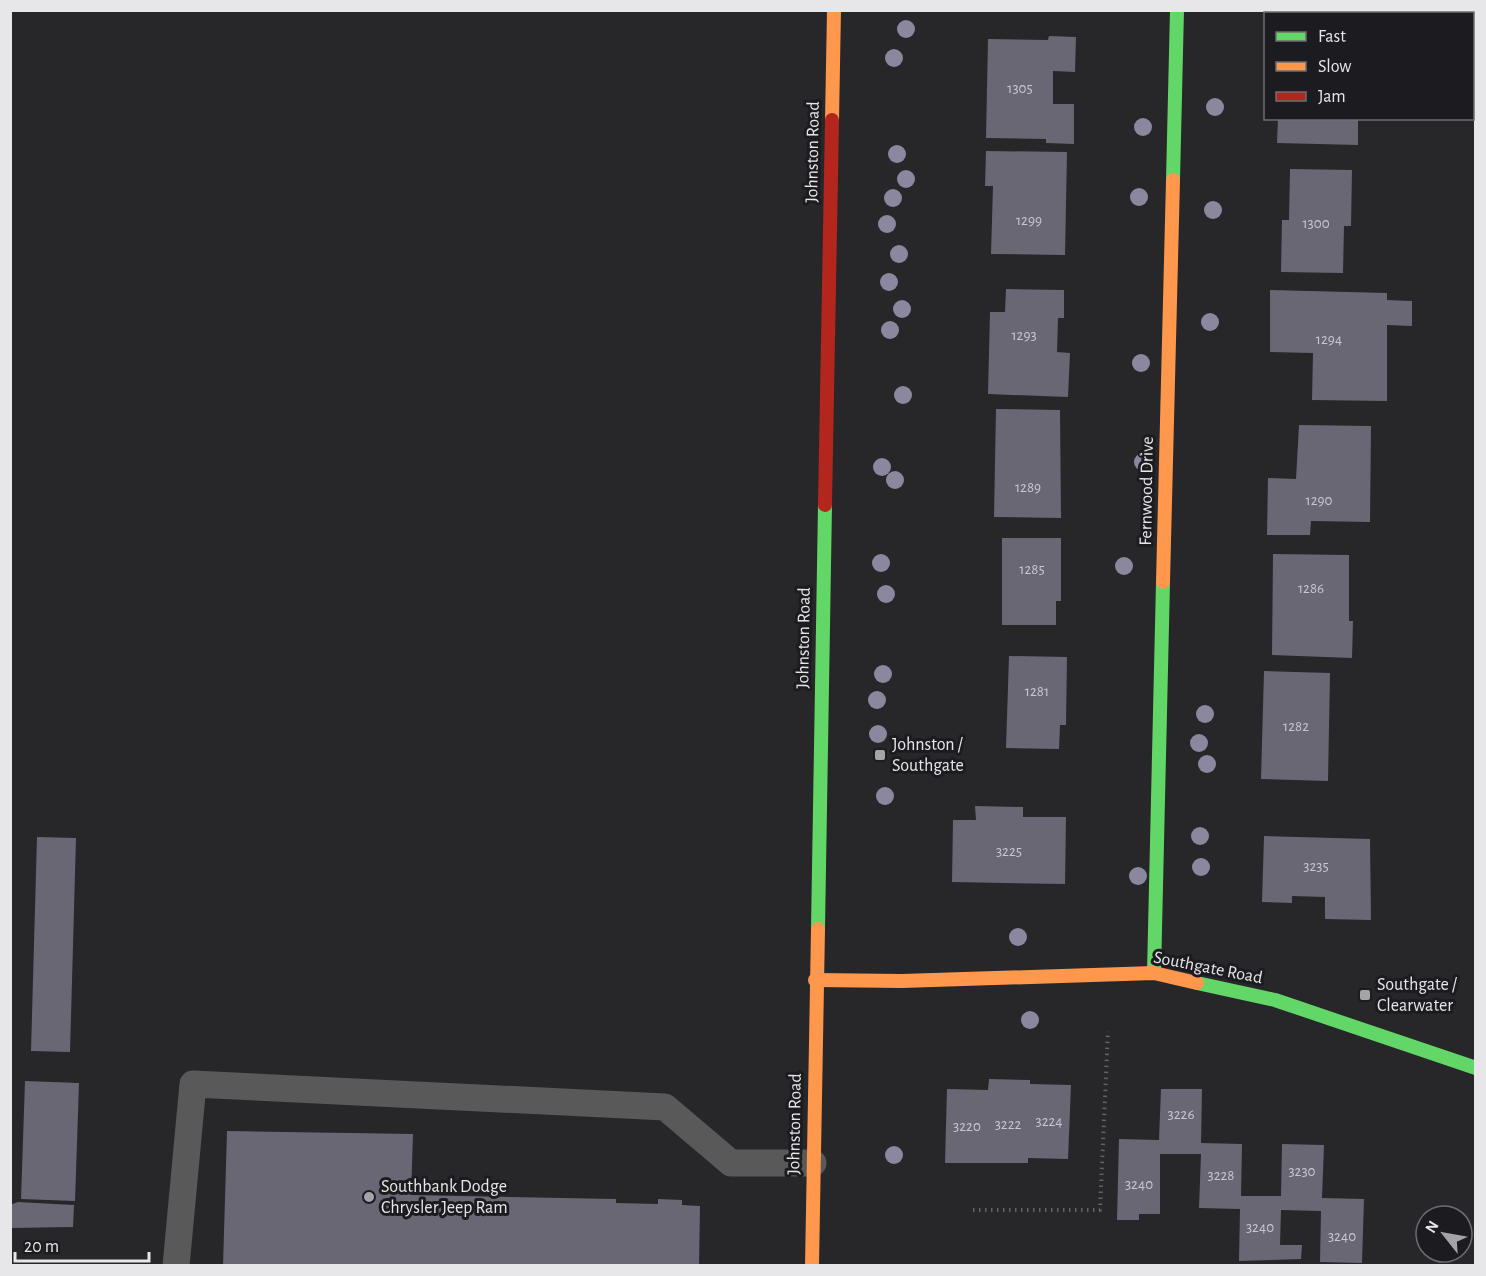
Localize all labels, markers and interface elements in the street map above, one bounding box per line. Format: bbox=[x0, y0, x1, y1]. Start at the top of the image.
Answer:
legend bbox=[1264, 12, 1474, 120]
text: Fast bbox=[1318, 28, 1346, 46]
text: Slow bbox=[1318, 58, 1351, 76]
house number: 1305 bbox=[1007, 81, 1033, 96]
text: Jam bbox=[1318, 88, 1346, 106]
street label: Johnston Road bbox=[803, 101, 823, 203]
house number: 1299 bbox=[1016, 213, 1042, 228]
house number: 1300 bbox=[1302, 216, 1330, 231]
house number: 1293 bbox=[1011, 328, 1037, 343]
house number: 1294 bbox=[1316, 332, 1342, 347]
street label: Fernwood Drive bbox=[1137, 436, 1157, 546]
house number: 1289 bbox=[1015, 480, 1041, 495]
house number: 1290 bbox=[1306, 493, 1333, 508]
house number: 1285 bbox=[1019, 562, 1045, 577]
house number: 1286 bbox=[1298, 581, 1324, 596]
street label: Johnston Road bbox=[794, 587, 814, 689]
house number: 1281 bbox=[1025, 684, 1049, 699]
house number: 1282 bbox=[1283, 719, 1309, 734]
place label: Johnston / Southgate bbox=[892, 736, 964, 775]
marker: Johnston / Southgate bbox=[873, 748, 887, 762]
house number: 3225 bbox=[996, 844, 1022, 859]
house number: 3235 bbox=[1303, 859, 1329, 874]
street label: Southgate Road bbox=[1152, 949, 1264, 987]
place label: Southgate / Clearwater bbox=[1377, 976, 1458, 1015]
marker: Southgate / Clearwater bbox=[1358, 988, 1372, 1002]
street label: Johnston Road bbox=[785, 1073, 805, 1175]
house number: 3226 bbox=[1168, 1107, 1194, 1122]
house number: 3224 bbox=[1035, 1114, 1063, 1129]
house number: 3222 bbox=[995, 1117, 1022, 1132]
house number: 3220 bbox=[953, 1119, 981, 1134]
house number: 3230 bbox=[1288, 1164, 1316, 1179]
house number: 3228 bbox=[1208, 1168, 1234, 1183]
house number: 3240 bbox=[1125, 1177, 1153, 1192]
place label: Southbank Dodge Chrysler Jeep Ram bbox=[381, 1178, 508, 1217]
marker: Southbank Dodge Chrysler Jeep Ram bbox=[362, 1190, 376, 1204]
north arrow bbox=[1414, 1204, 1474, 1264]
text: N bbox=[1422, 1218, 1442, 1236]
house number: 3240 bbox=[1246, 1220, 1274, 1235]
scale bar bbox=[15, 1225, 148, 1263]
house number: 3240 bbox=[1328, 1229, 1356, 1244]
text: 20 m bbox=[24, 1238, 59, 1256]

